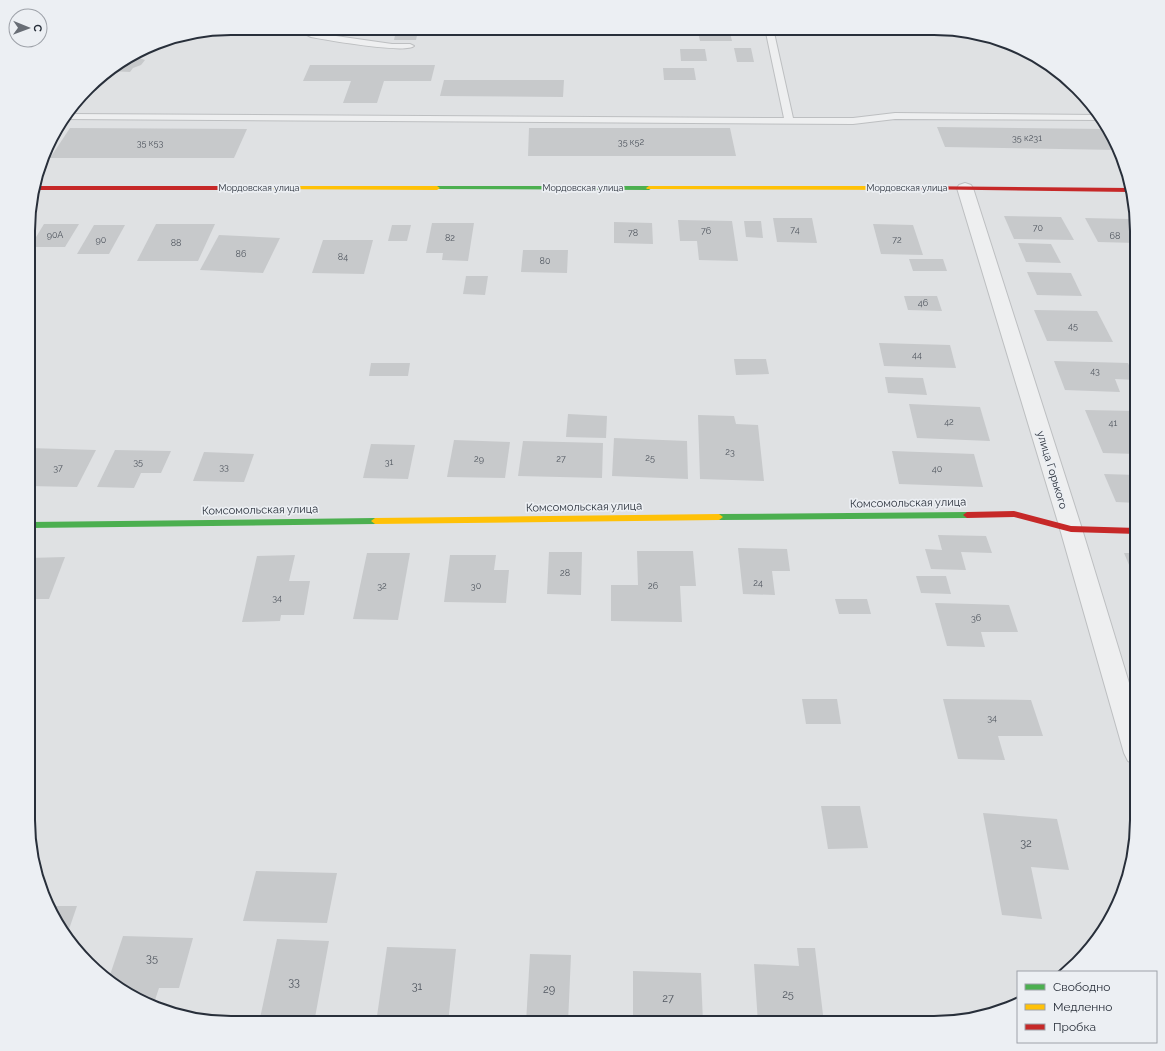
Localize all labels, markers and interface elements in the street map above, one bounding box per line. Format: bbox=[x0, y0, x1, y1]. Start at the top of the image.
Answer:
north arrow bbox=[8, 8, 48, 48]
text: С bbox=[31, 24, 44, 33]
house number: 35 к231 bbox=[1012, 133, 1042, 143]
house number: 35 к52 bbox=[618, 137, 644, 147]
house number: 35 к53 bbox=[137, 138, 163, 148]
street label: Мордовская улица bbox=[219, 183, 299, 193]
street label: Мордовская улица bbox=[543, 183, 623, 193]
street label: Мордовская улица bbox=[867, 183, 947, 193]
house number: 70 bbox=[1033, 223, 1044, 233]
house number: 74 bbox=[790, 225, 800, 235]
house number: 76 bbox=[701, 226, 712, 236]
house number: 78 bbox=[628, 228, 638, 238]
house number: 90А bbox=[47, 230, 63, 240]
house number: 68 bbox=[1110, 231, 1120, 241]
house number: 82 bbox=[445, 233, 455, 243]
house number: 90 bbox=[96, 235, 107, 245]
house number: 72 bbox=[892, 235, 902, 245]
house number: 88 bbox=[171, 238, 181, 248]
house number: 86 bbox=[236, 249, 247, 259]
house number: 84 bbox=[338, 252, 348, 262]
house number: 80 bbox=[540, 256, 551, 266]
house number: 46 bbox=[918, 298, 929, 308]
house number: 45 bbox=[1068, 321, 1078, 331]
house number: 44 bbox=[912, 350, 922, 360]
house number: 43 bbox=[1090, 366, 1100, 376]
house number: 42 bbox=[944, 417, 954, 427]
house number: 41 bbox=[1109, 418, 1118, 428]
street label: улица Горького bbox=[1034, 429, 1070, 511]
house number: 23 bbox=[725, 447, 735, 457]
house number: 25 bbox=[645, 453, 655, 463]
house number: 29 bbox=[474, 454, 484, 464]
house number: 27 bbox=[556, 454, 566, 464]
house number: 35 bbox=[133, 457, 143, 467]
house number: 31 bbox=[385, 457, 393, 467]
house number: 33 bbox=[219, 462, 229, 472]
house number: 37 bbox=[53, 463, 63, 473]
house number: 40 bbox=[932, 464, 943, 474]
street label: Комсомольская улица bbox=[850, 495, 966, 511]
street label: Комсомольская улица bbox=[526, 499, 642, 515]
street label: Комсомольская улица bbox=[202, 502, 318, 518]
house number: 28 bbox=[560, 568, 570, 578]
house number: 24 bbox=[753, 578, 763, 588]
house number: 32 bbox=[377, 581, 387, 591]
house number: 30 bbox=[471, 581, 482, 591]
house number: 26 bbox=[648, 581, 659, 591]
house number: 34 bbox=[272, 593, 282, 603]
house number: 36 bbox=[971, 613, 982, 623]
house number: 34 bbox=[987, 713, 997, 723]
house number: 32 bbox=[1020, 837, 1032, 850]
house number: 35 bbox=[146, 952, 158, 965]
legend bbox=[1017, 971, 1157, 1043]
house number: 33 bbox=[288, 976, 300, 989]
house number: 31 bbox=[412, 980, 423, 993]
text: Свободно bbox=[1053, 980, 1110, 994]
house number: 29 bbox=[543, 983, 555, 996]
house number: 25 bbox=[782, 988, 794, 1001]
house number: 27 bbox=[662, 992, 674, 1005]
text: Медленно bbox=[1053, 1000, 1112, 1014]
text: Пробка bbox=[1053, 1020, 1096, 1034]

